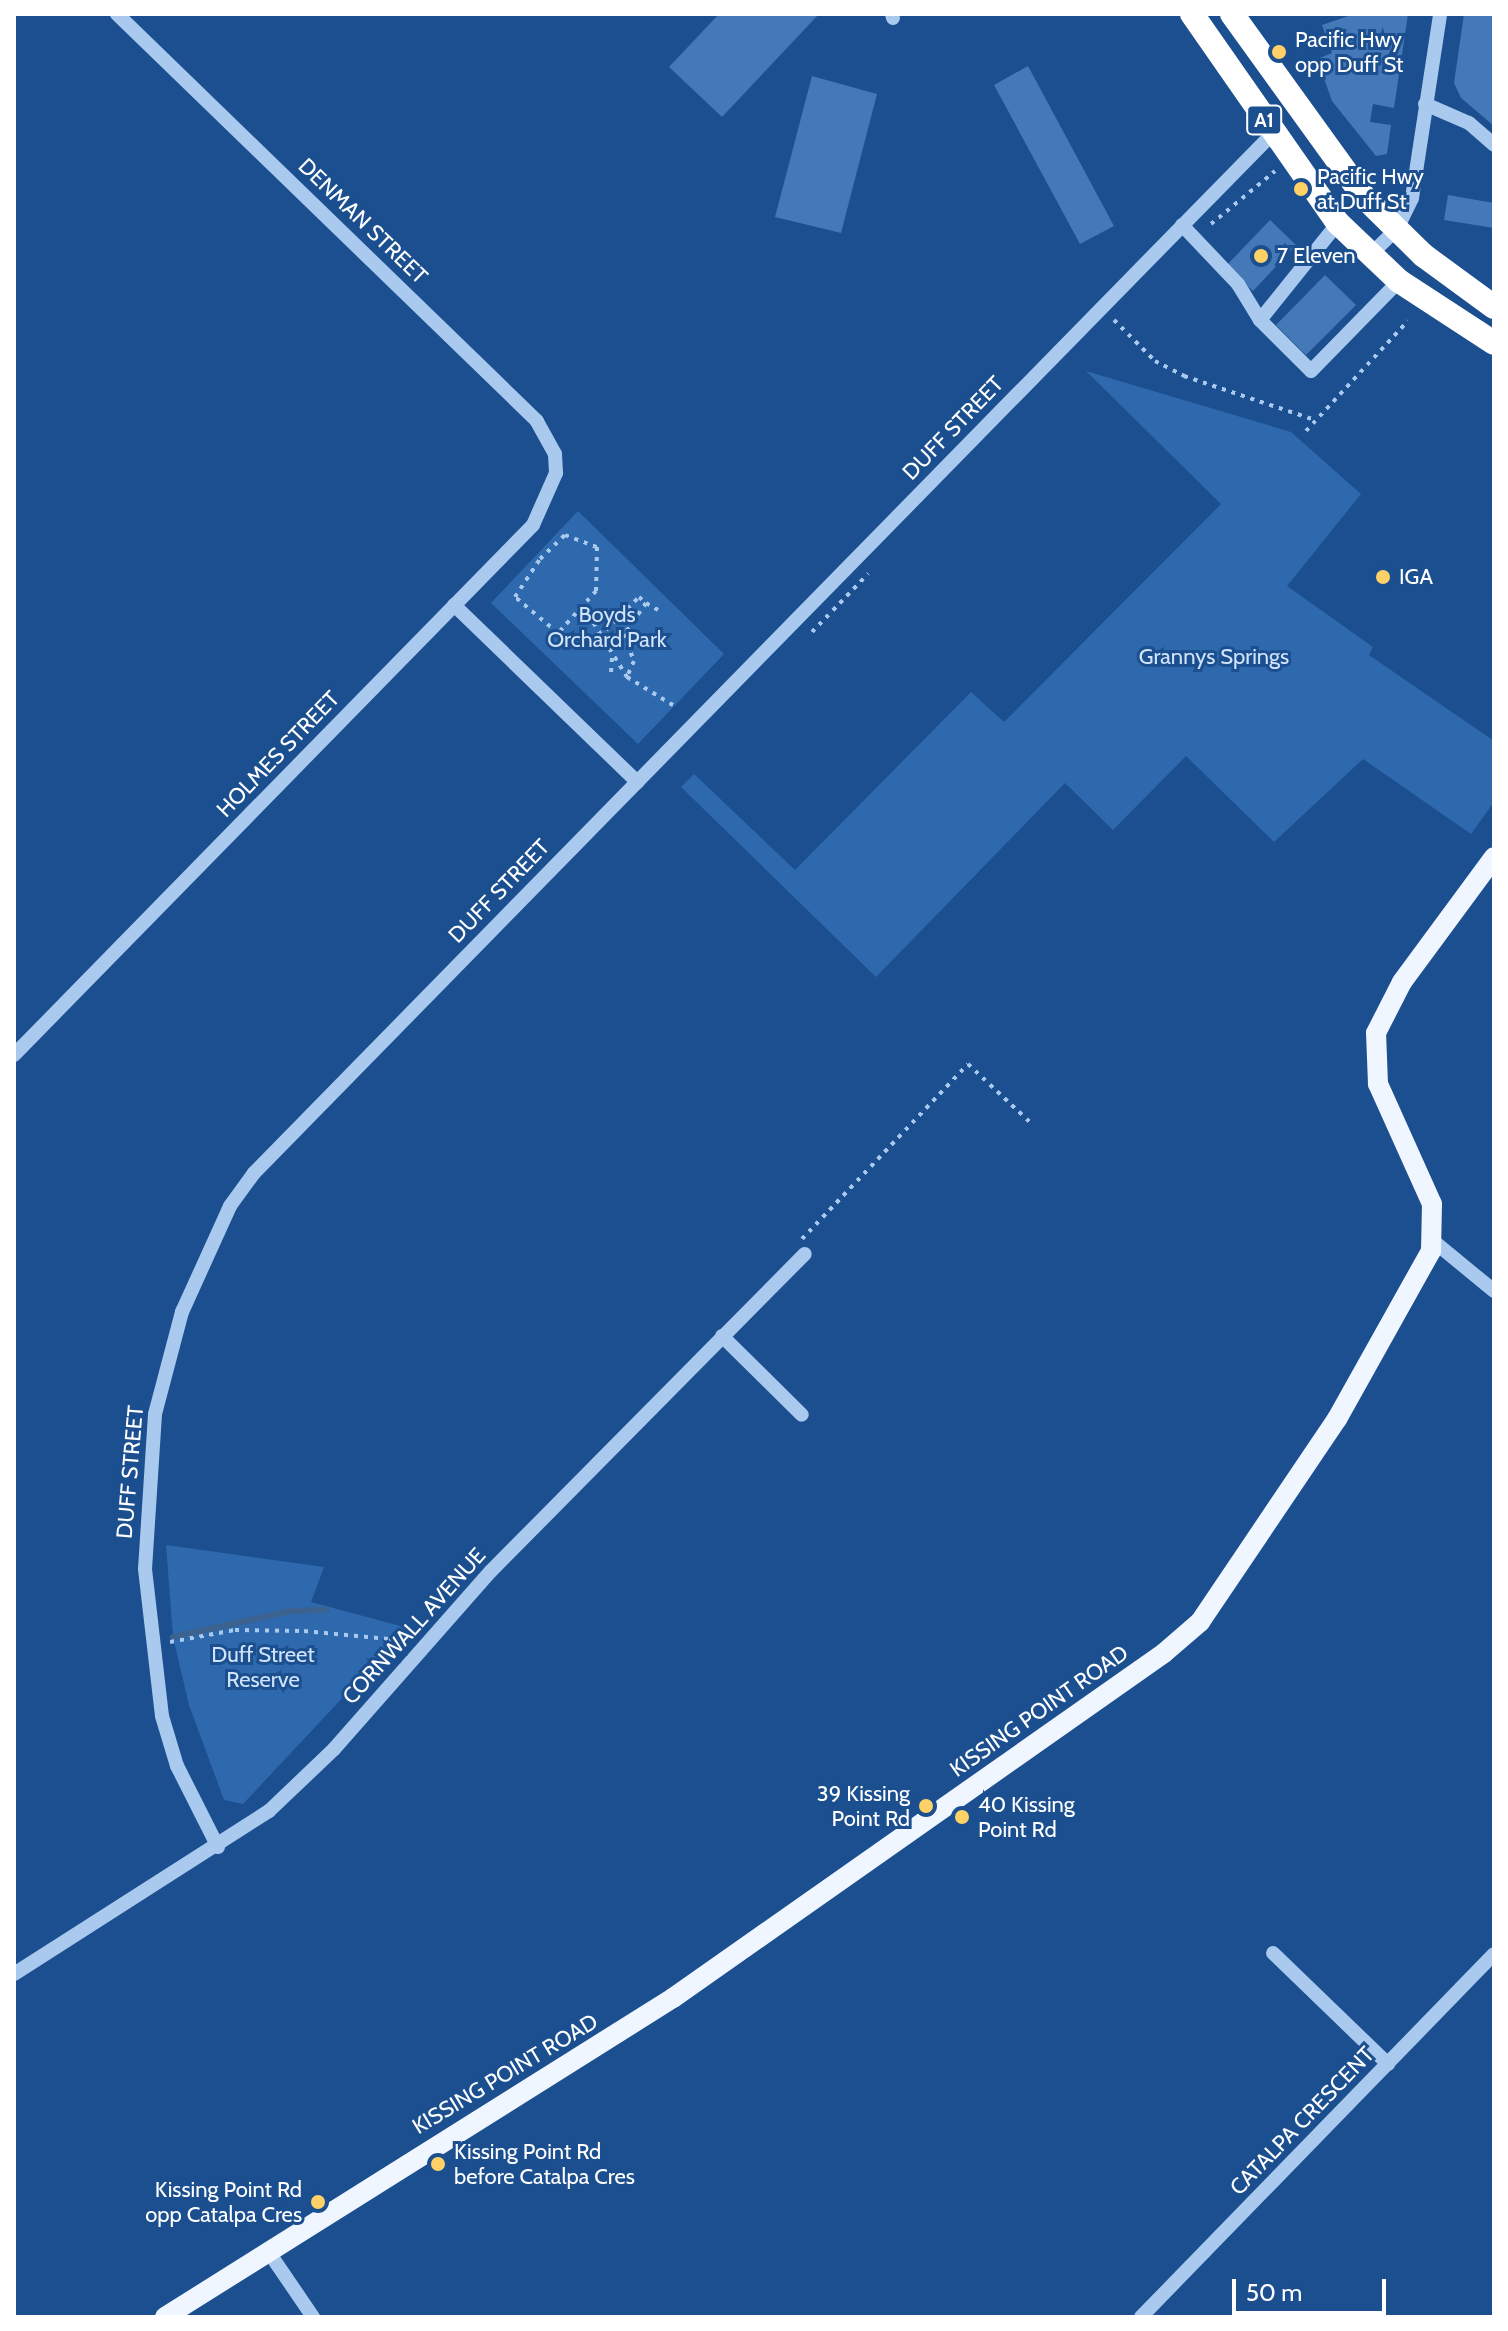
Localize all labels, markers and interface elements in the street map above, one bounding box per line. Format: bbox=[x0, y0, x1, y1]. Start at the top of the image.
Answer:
place label: Pacific Hwy opp Duff St bbox=[1295, 26, 1403, 78]
marker: Pacific Hwy opp Duff St bbox=[1270, 43, 1288, 61]
road number: A1 bbox=[1246, 104, 1282, 136]
street label: DENMAN STREET bbox=[293, 153, 433, 289]
place label: Pacific Hwy at Duff St bbox=[1317, 163, 1424, 214]
marker: Pacific Hwy at Duff St bbox=[1292, 180, 1310, 198]
place label: 7 Eleven bbox=[1277, 243, 1356, 269]
marker: 7 Eleven bbox=[1252, 247, 1270, 265]
street label: DUFF STREET bbox=[897, 371, 1009, 485]
place label: IGA bbox=[1399, 564, 1433, 590]
marker: IGA bbox=[1374, 568, 1392, 586]
park label: Boyds Orchard Park bbox=[547, 601, 667, 652]
park label: Grannys Springs bbox=[1139, 644, 1289, 670]
street label: HOLMES STREET bbox=[211, 685, 345, 823]
street label: DUFF STREET bbox=[443, 834, 555, 948]
street label: DUFF STREET bbox=[111, 1404, 149, 1540]
street label: CORNWALL AVENUE bbox=[337, 1542, 491, 1710]
street label: KISSING POINT ROAD bbox=[945, 1640, 1133, 1782]
park label: Duff Street Reserve bbox=[211, 1641, 315, 1692]
place label: 39 Kissing Point Rd bbox=[817, 1780, 910, 1832]
place label: 40 Kissing Point Rd bbox=[978, 1791, 1075, 1842]
marker: 39 Kissing Point Rd bbox=[917, 1797, 935, 1815]
marker: 40 Kissing Point Rd bbox=[953, 1808, 971, 1826]
street label: KISSING POINT ROAD bbox=[408, 2008, 602, 2140]
street label: CATALPA CRESCENT bbox=[1224, 2041, 1380, 2201]
place label: Kissing Point Rd before Catalpa Cres bbox=[454, 2138, 635, 2190]
marker: Kissing Point Rd before Catalpa Cres bbox=[429, 2155, 447, 2173]
place label: Kissing Point Rd opp Catalpa Cres bbox=[145, 2176, 302, 2228]
marker: Kissing Point Rd opp Catalpa Cres bbox=[309, 2193, 327, 2211]
scale bar bbox=[1236, 2263, 1390, 2313]
text: 50 m bbox=[1246, 2278, 1302, 2307]

